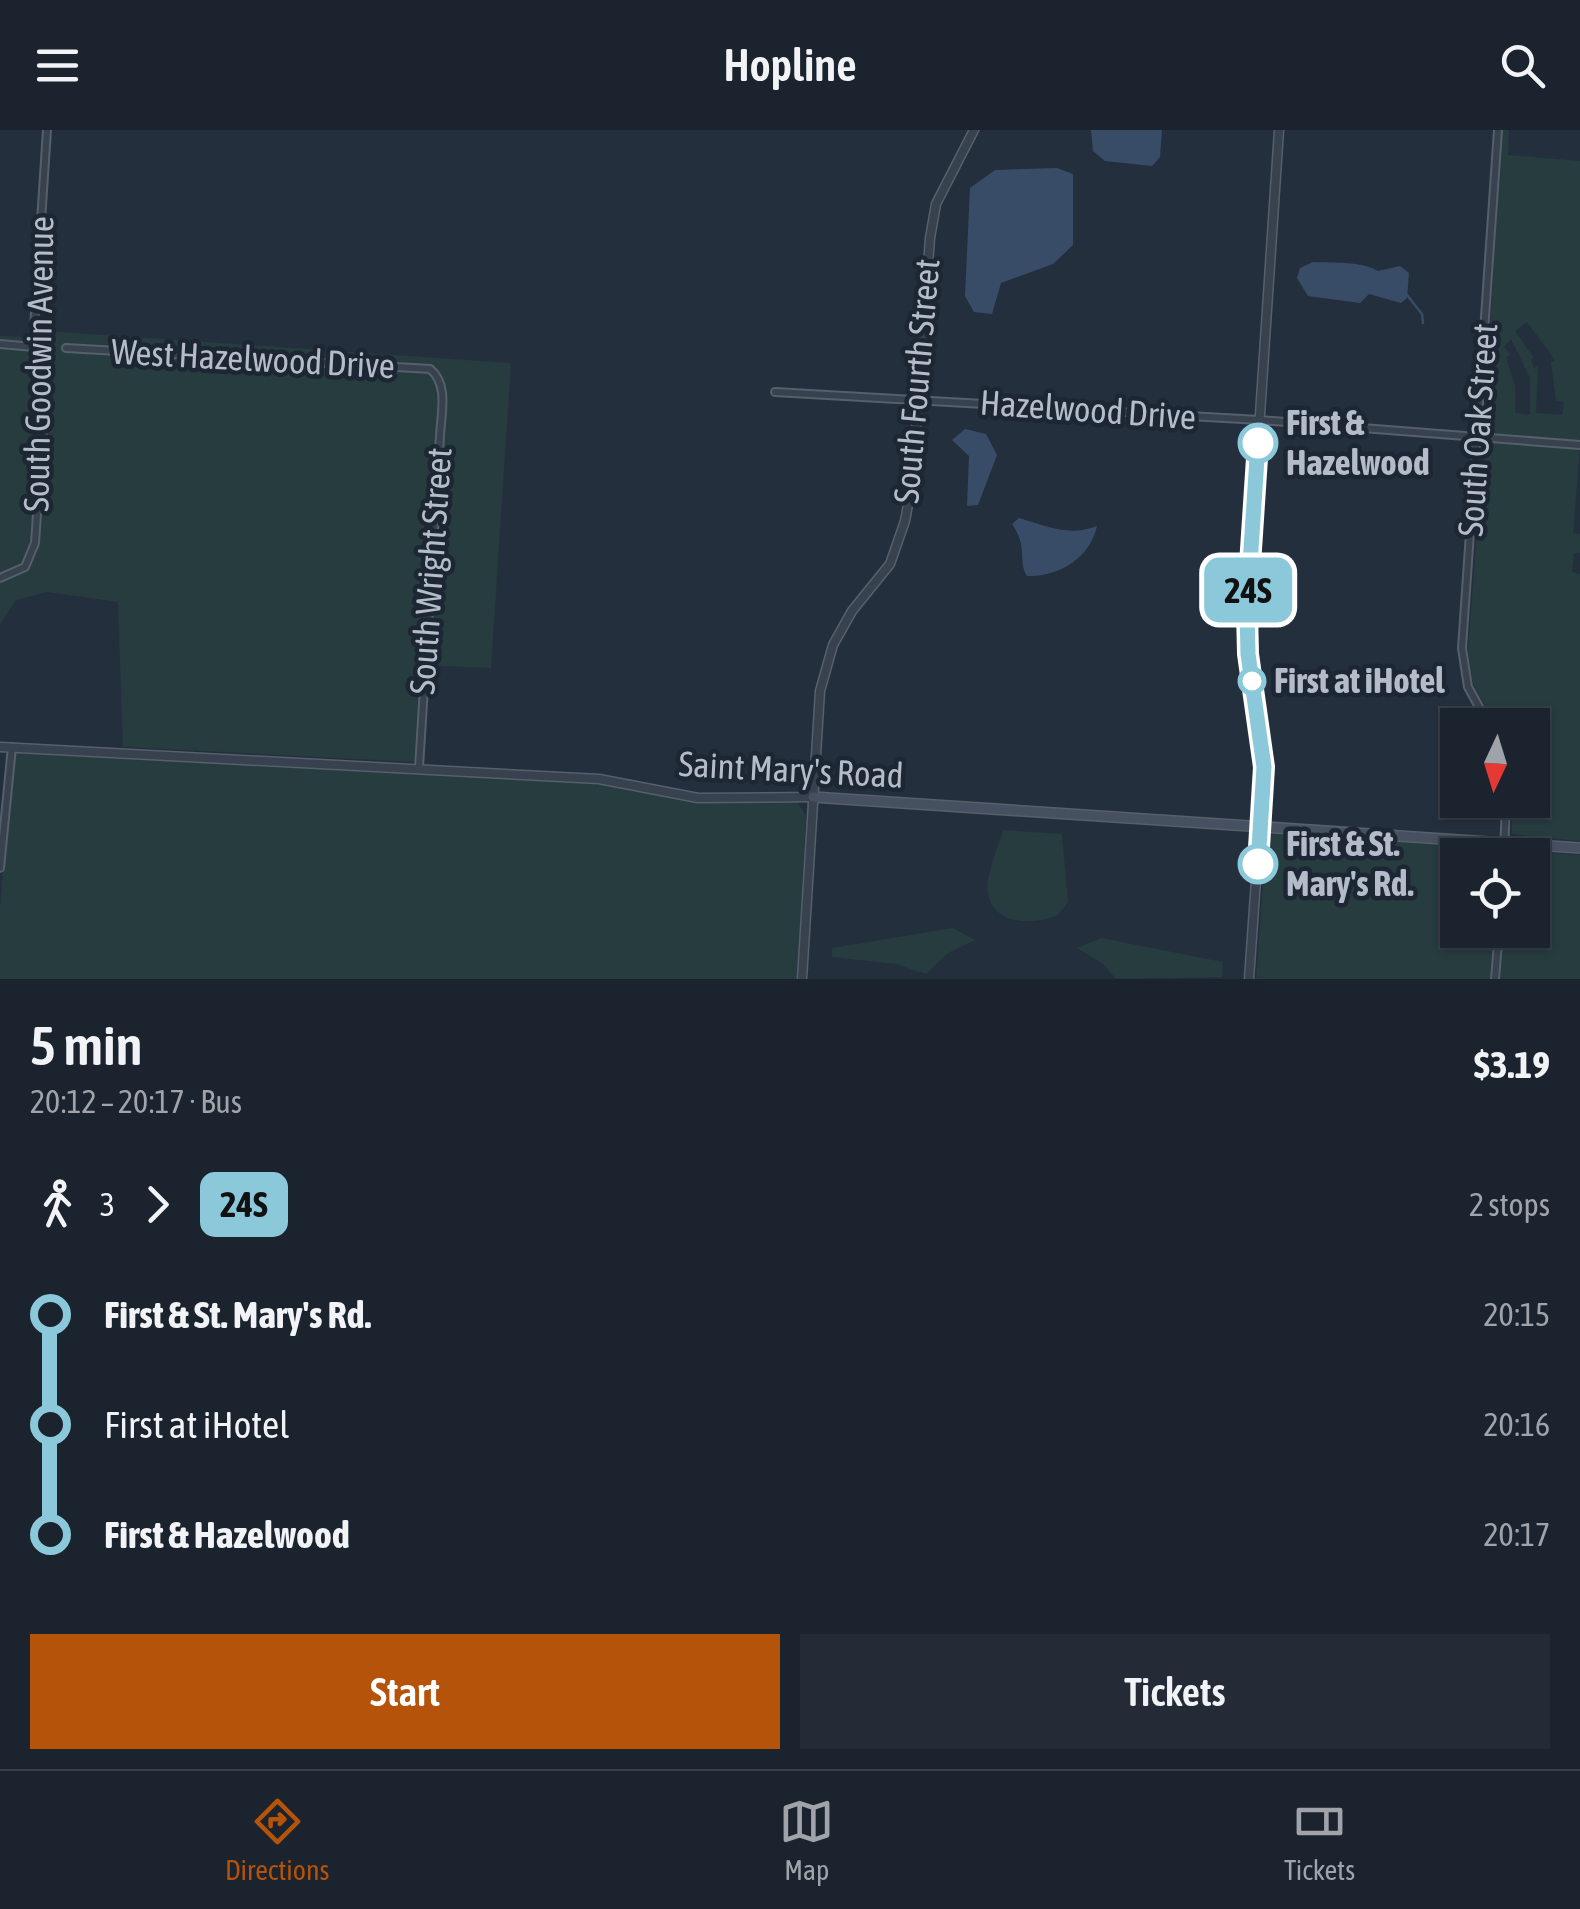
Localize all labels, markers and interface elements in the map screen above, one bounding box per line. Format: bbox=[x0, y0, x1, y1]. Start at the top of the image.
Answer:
icon: menu bbox=[30, 38, 85, 93]
icon: search bbox=[1495, 38, 1550, 93]
text: Hopline bbox=[723, 39, 857, 91]
street label: South Goodwin Avenue bbox=[15, 216, 61, 512]
street label: South Fourth Street bbox=[885, 257, 947, 505]
street label: South Oak Street bbox=[1450, 322, 1504, 538]
street label: West Hazelwood Drive bbox=[110, 331, 396, 385]
street label: Hazelwood Drive bbox=[979, 382, 1197, 437]
place label: First & Hazelwood bbox=[1286, 402, 1430, 482]
marker: First & Hazelwood bbox=[1239, 424, 1277, 462]
street label: South Wright Street bbox=[401, 446, 459, 696]
line badge: 24S bbox=[1190, 558, 1306, 622]
text: 24S bbox=[1224, 570, 1272, 610]
place label: First at iHotel bbox=[1274, 660, 1445, 700]
marker: First at iHotel bbox=[1239, 668, 1265, 694]
north arrow bbox=[1440, 708, 1550, 818]
map controls bbox=[1440, 708, 1550, 948]
street label: Saint Mary's Road bbox=[678, 743, 904, 795]
place label: First & St. Mary's Rd. bbox=[1286, 823, 1414, 903]
button: locate bbox=[1440, 838, 1550, 948]
marker: First & St. Mary's Rd. bbox=[1239, 845, 1277, 883]
text: 5 min bbox=[30, 1014, 142, 1077]
text: $3.19 bbox=[1474, 1043, 1550, 1086]
text: 20:12 – 20:17 · Bus bbox=[30, 1083, 242, 1120]
icon: walk bbox=[30, 1177, 85, 1232]
icon: forward bbox=[130, 1177, 185, 1232]
text: 24S bbox=[220, 1184, 268, 1224]
text: 3 bbox=[100, 1186, 115, 1223]
text: 2 stops bbox=[1469, 1186, 1550, 1223]
text: First & St. Mary's Rd. bbox=[104, 1293, 371, 1336]
text: 20:15 bbox=[1484, 1296, 1550, 1333]
text: First at iHotel bbox=[104, 1403, 289, 1446]
text: 20:16 bbox=[1484, 1406, 1550, 1443]
text: First & Hazelwood bbox=[104, 1513, 350, 1556]
text: 20:17 bbox=[1484, 1516, 1550, 1553]
button: Start bbox=[30, 1634, 780, 1749]
button: Tickets bbox=[800, 1634, 1550, 1749]
tab: Directions bbox=[225, 1794, 329, 1886]
tab: Map bbox=[779, 1794, 834, 1886]
tab: Tickets bbox=[1284, 1794, 1355, 1886]

